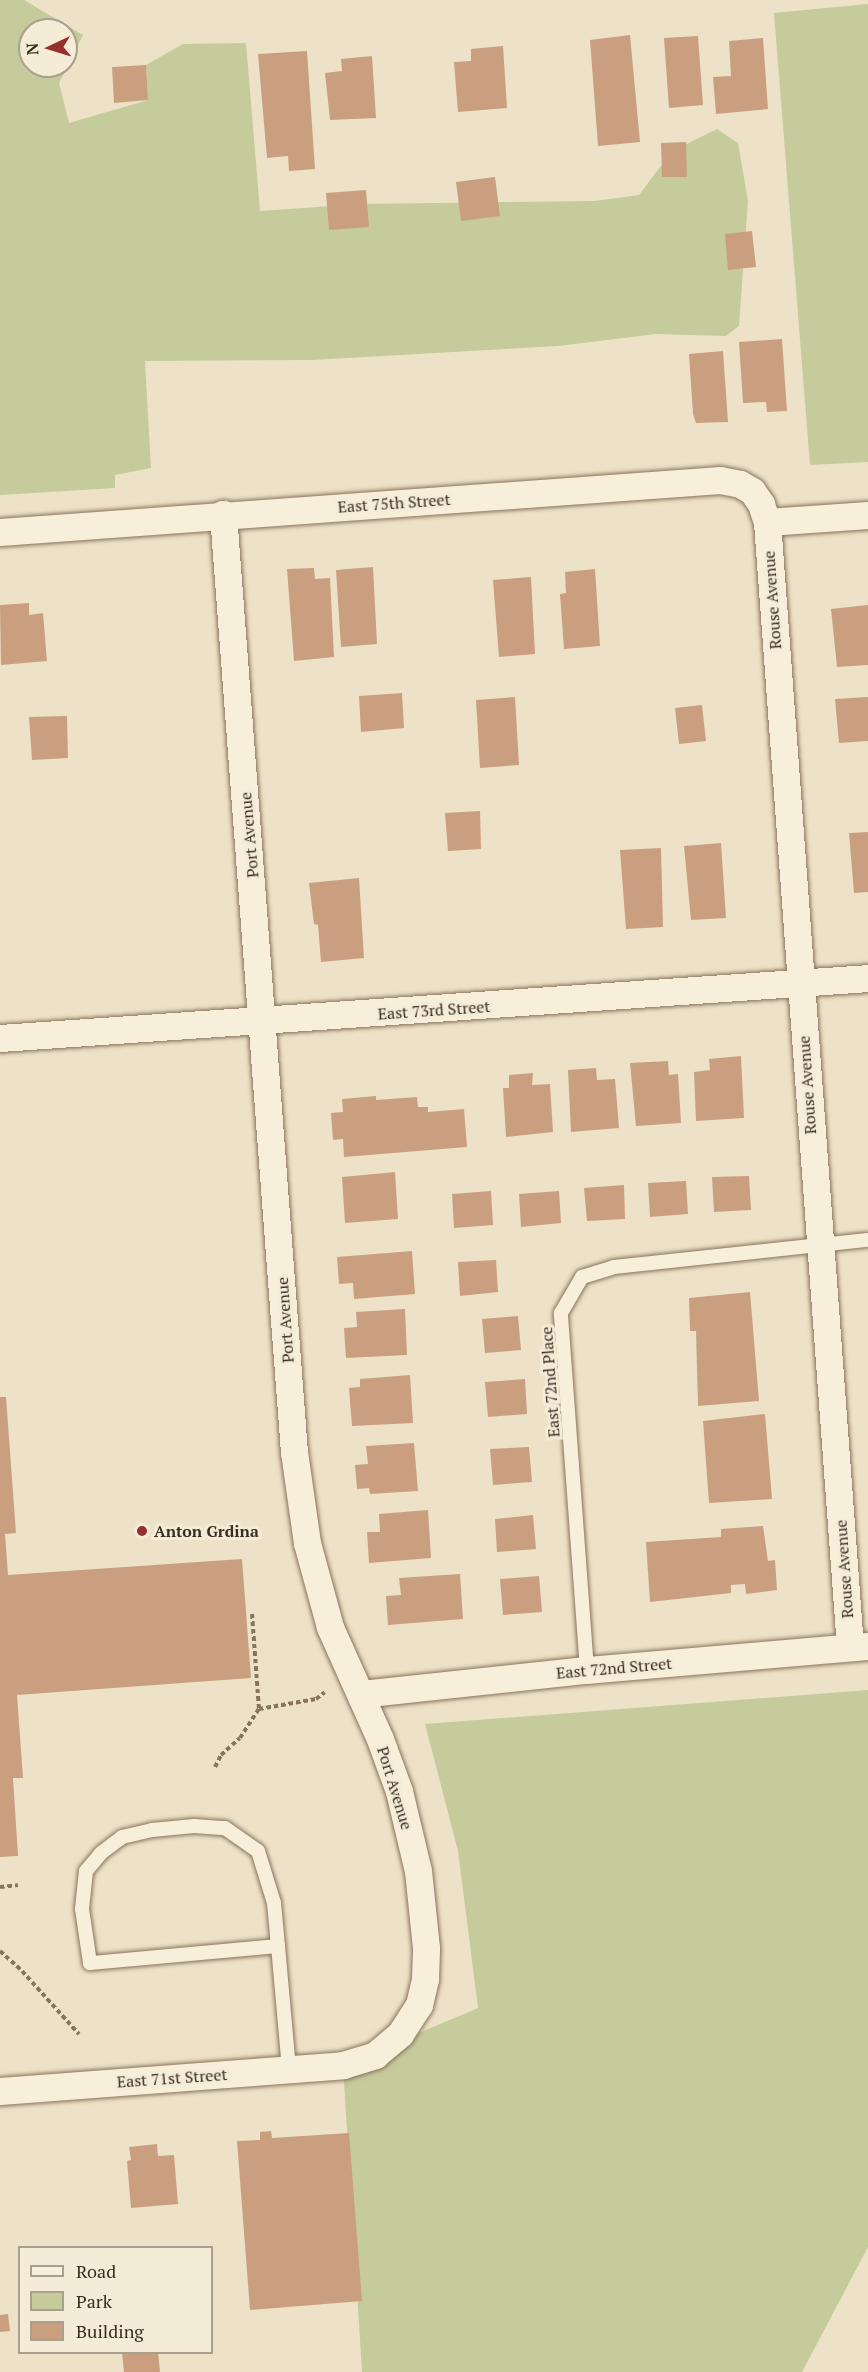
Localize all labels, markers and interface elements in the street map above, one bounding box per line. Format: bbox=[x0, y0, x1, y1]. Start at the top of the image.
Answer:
north arrow bbox=[18, 18, 78, 78]
text: N bbox=[21, 42, 43, 56]
street label: East 75th Street bbox=[337, 489, 451, 517]
street label: Rouse Avenue bbox=[759, 550, 785, 650]
street label: Port Avenue bbox=[236, 791, 262, 879]
street label: East 73rd Street bbox=[377, 996, 491, 1024]
street label: Rouse Avenue bbox=[794, 1035, 820, 1135]
street label: Port Avenue bbox=[272, 1276, 298, 1364]
street label: East 72nd Place bbox=[537, 1326, 563, 1438]
street label: Rouse Avenue bbox=[831, 1519, 857, 1619]
place label: Anton Grdina bbox=[154, 1521, 259, 1541]
marker: Anton Grdina bbox=[135, 1524, 149, 1538]
street label: East 72nd Street bbox=[555, 1653, 673, 1683]
street label: Port Avenue bbox=[373, 1744, 417, 1832]
street label: East 71st Street bbox=[116, 2065, 228, 2091]
legend bbox=[18, 2246, 213, 2354]
text: Road bbox=[76, 2259, 116, 2283]
text: Park bbox=[76, 2289, 112, 2313]
text: Building bbox=[76, 2319, 144, 2343]

